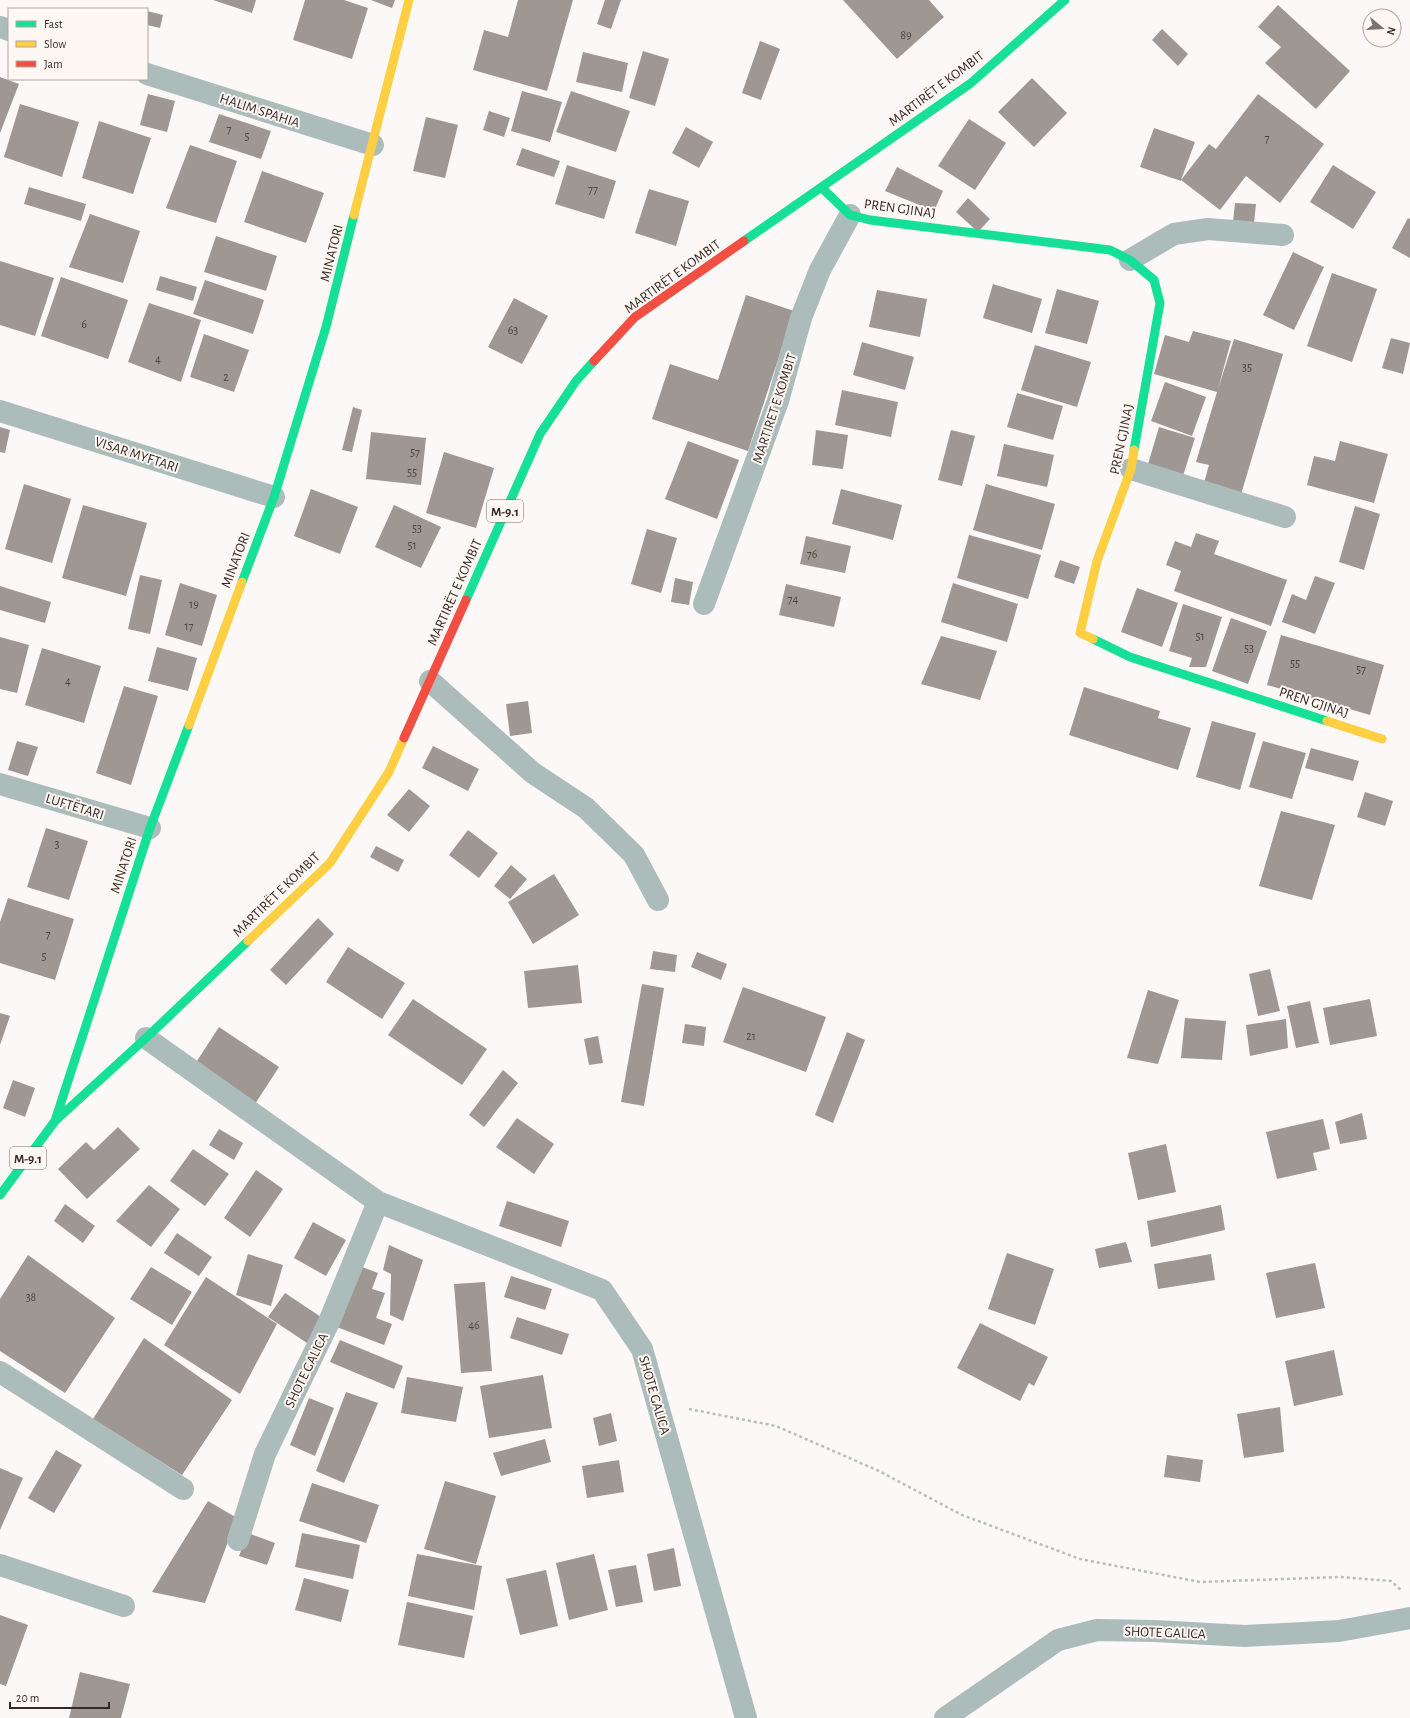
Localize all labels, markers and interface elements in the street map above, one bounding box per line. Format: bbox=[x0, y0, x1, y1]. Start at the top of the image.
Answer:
legend bbox=[8, 8, 148, 80]
north arrow bbox=[1362, 8, 1402, 48]
text: Fast bbox=[44, 18, 63, 30]
text: N bbox=[1385, 26, 1397, 36]
house number: 89 bbox=[900, 29, 912, 41]
text: Slow bbox=[44, 38, 66, 50]
street label: MARTIRËT E KOMBIT bbox=[885, 47, 987, 129]
text: Jam bbox=[44, 58, 63, 70]
street label: HALIM SPAHIA bbox=[218, 91, 301, 130]
house number: 7 bbox=[226, 123, 232, 135]
house number: 5 bbox=[244, 130, 250, 142]
house number: 7 bbox=[1264, 132, 1270, 144]
house number: 77 bbox=[588, 183, 598, 195]
street label: PREN GJINAJ bbox=[863, 197, 937, 221]
street label: MINATORI bbox=[318, 223, 346, 283]
street label: MARTIRËT E KOMBIT bbox=[621, 236, 723, 316]
house number: 6 bbox=[81, 318, 87, 330]
house number: 63 bbox=[508, 324, 518, 336]
street label: MARTIRET E KOMBIT bbox=[751, 351, 799, 465]
house number: 4 bbox=[155, 353, 161, 365]
house number: 35 bbox=[1242, 361, 1252, 373]
house number: 2 bbox=[223, 371, 229, 383]
street label: PREN GJINAJ bbox=[1108, 402, 1136, 476]
street label: VISAR MYFTARI bbox=[93, 435, 180, 475]
house number: 57 bbox=[410, 446, 420, 458]
house number: 55 bbox=[407, 466, 417, 478]
road number: M-9.1 bbox=[487, 500, 523, 522]
house number: 53 bbox=[412, 522, 422, 534]
street label: MINATORI bbox=[219, 531, 253, 590]
street label: MARTIRËT E KOMBIT bbox=[423, 536, 485, 648]
house number: 51 bbox=[407, 539, 417, 551]
house number: 76 bbox=[807, 548, 818, 560]
house number: 74 bbox=[788, 593, 799, 605]
house number: 19 bbox=[189, 598, 199, 610]
house number: 17 bbox=[184, 620, 194, 632]
house number: 51 bbox=[1195, 630, 1205, 642]
house number: 53 bbox=[1244, 642, 1254, 654]
house number: 55 bbox=[1290, 657, 1300, 669]
house number: 57 bbox=[1356, 663, 1366, 675]
house number: 4 bbox=[65, 675, 71, 687]
street label: PREN GJINAJ bbox=[1277, 685, 1350, 721]
street label: LUFTËTARI bbox=[44, 790, 106, 822]
street label: MINATORI bbox=[108, 835, 140, 895]
house number: 3 bbox=[55, 838, 60, 850]
street label: MARTIRËT E KOMBIT bbox=[229, 848, 323, 940]
house number: 7 bbox=[45, 928, 51, 940]
house number: 5 bbox=[41, 950, 47, 962]
house number: 21 bbox=[746, 1030, 756, 1042]
road number: M-9.1 bbox=[10, 1147, 46, 1169]
house number: 38 bbox=[26, 1291, 37, 1303]
house number: 46 bbox=[468, 1319, 480, 1331]
street label: SHOTE GALICA bbox=[283, 1331, 331, 1410]
street label: SHOTE GALICA bbox=[636, 1354, 672, 1436]
street label: SHOTE GALICA bbox=[1124, 1625, 1206, 1641]
scale bar bbox=[10, 1684, 109, 1710]
text: 20 m bbox=[16, 1692, 39, 1704]

